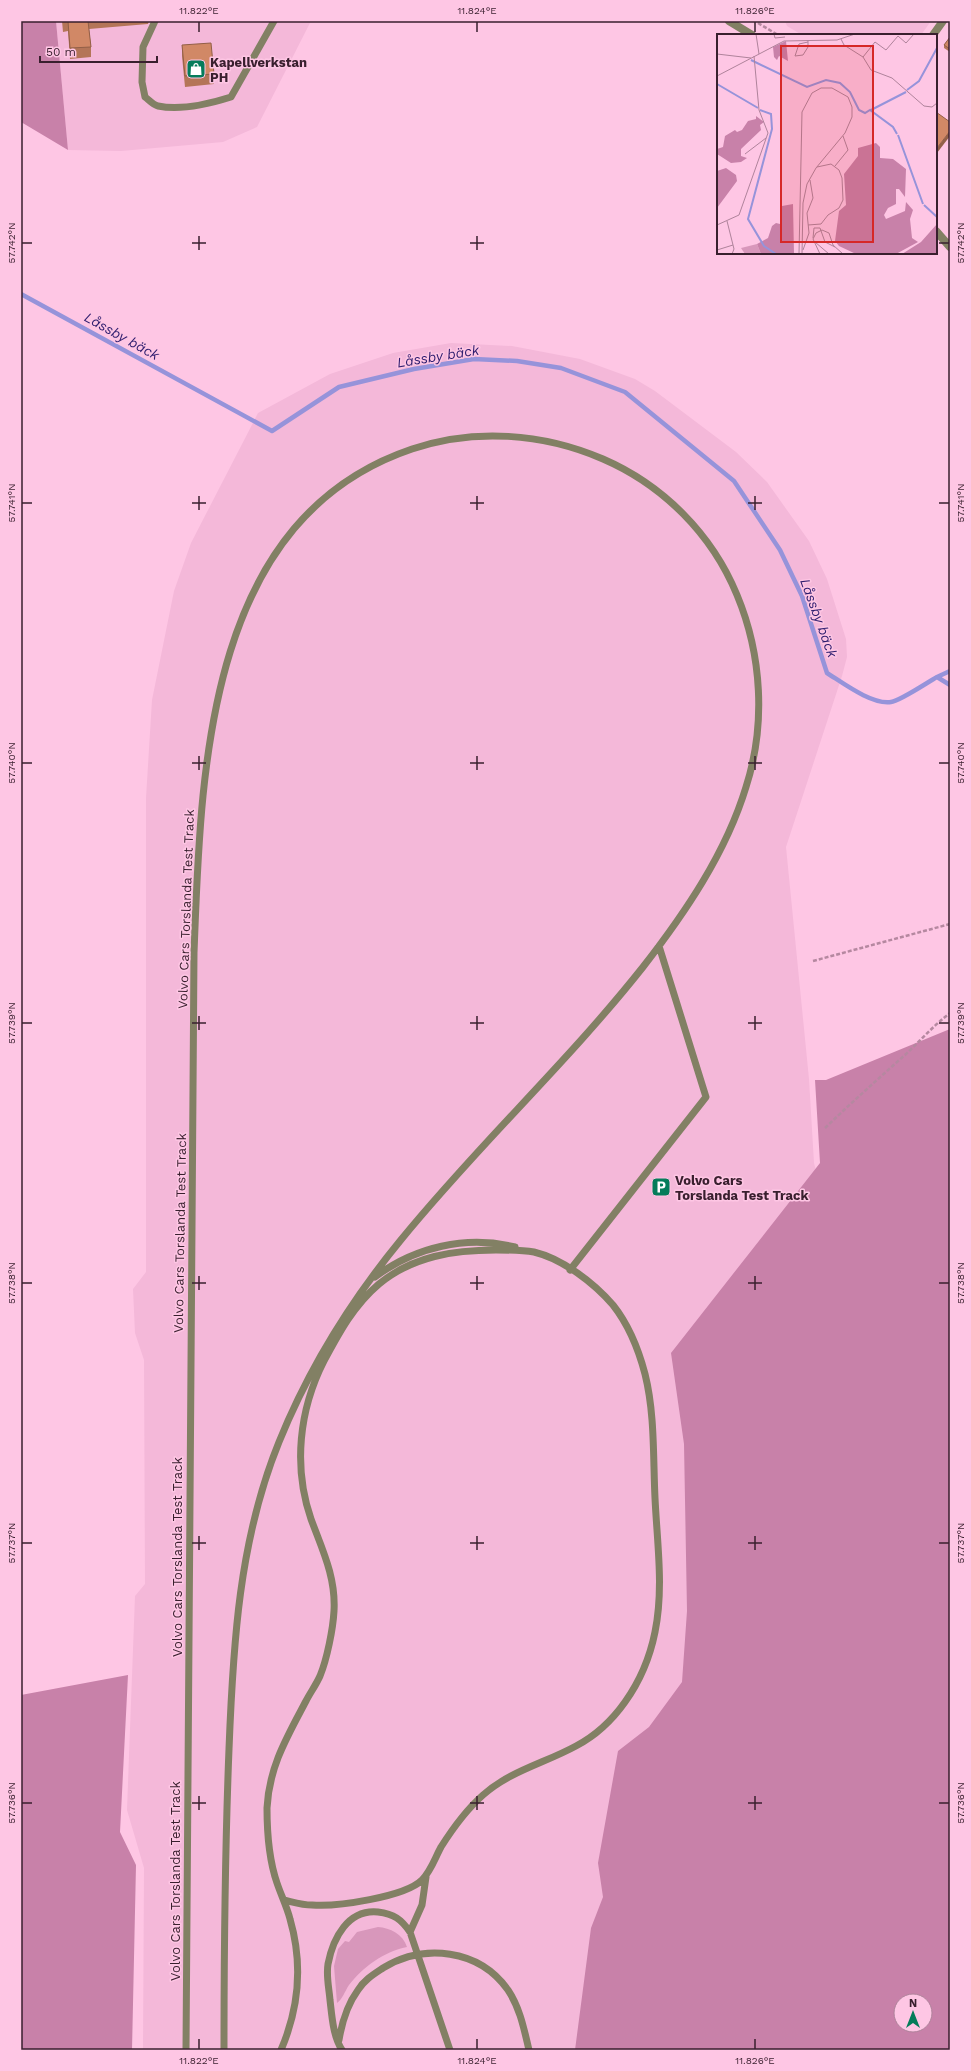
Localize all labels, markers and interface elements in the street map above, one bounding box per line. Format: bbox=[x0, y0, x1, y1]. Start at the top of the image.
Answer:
text: 11.822°E bbox=[179, 5, 219, 16]
text: 11.824°E bbox=[457, 5, 497, 16]
text: 11.826°E bbox=[735, 5, 775, 16]
inset map bbox=[717, 34, 937, 254]
scale bar bbox=[40, 38, 157, 64]
text: 50 m bbox=[46, 45, 76, 59]
place label: Kapellverkstan PH bbox=[210, 55, 307, 85]
shop icon: Kapellverkstan PH bbox=[185, 58, 207, 80]
text: 57.742°N bbox=[6, 222, 17, 264]
text: 57.742°N bbox=[955, 222, 966, 264]
water label: Låssby bäck bbox=[82, 309, 162, 363]
water label: Låssby bäck bbox=[396, 342, 481, 370]
text: 57.741°N bbox=[6, 484, 17, 523]
text: 57.741°N bbox=[955, 484, 966, 523]
water label: Låssby bäck bbox=[797, 576, 841, 660]
text: 57.740°N bbox=[6, 742, 17, 784]
text: 57.740°N bbox=[955, 742, 966, 784]
street label: Volvo Cars Torslanda Test Track bbox=[175, 808, 197, 1009]
text: 57.739°N bbox=[6, 1002, 17, 1044]
text: 57.739°N bbox=[955, 1002, 966, 1044]
street label: Volvo Cars Torslanda Test Track bbox=[171, 1132, 189, 1333]
place label: Volvo Cars Torslanda Test Track bbox=[675, 1173, 809, 1203]
parking icon: Volvo Cars Torslanda Test Track bbox=[650, 1176, 672, 1198]
text: 57.738°N bbox=[6, 1262, 17, 1304]
text: 57.738°N bbox=[955, 1262, 966, 1304]
street label: Volvo Cars Torslanda Test Track bbox=[170, 1457, 185, 1657]
text: 57.737°N bbox=[6, 1523, 17, 1563]
text: 57.737°N bbox=[955, 1523, 966, 1563]
street label: Volvo Cars Torslanda Test Track bbox=[168, 1781, 183, 1981]
text: 57.736°N bbox=[6, 1782, 17, 1824]
text: 57.736°N bbox=[955, 1782, 966, 1824]
north arrow bbox=[893, 1993, 933, 2033]
text: N bbox=[909, 1997, 917, 2010]
text: 11.822°E bbox=[179, 2055, 219, 2066]
text: 11.824°E bbox=[457, 2055, 497, 2066]
text: 11.826°E bbox=[735, 2055, 775, 2066]

